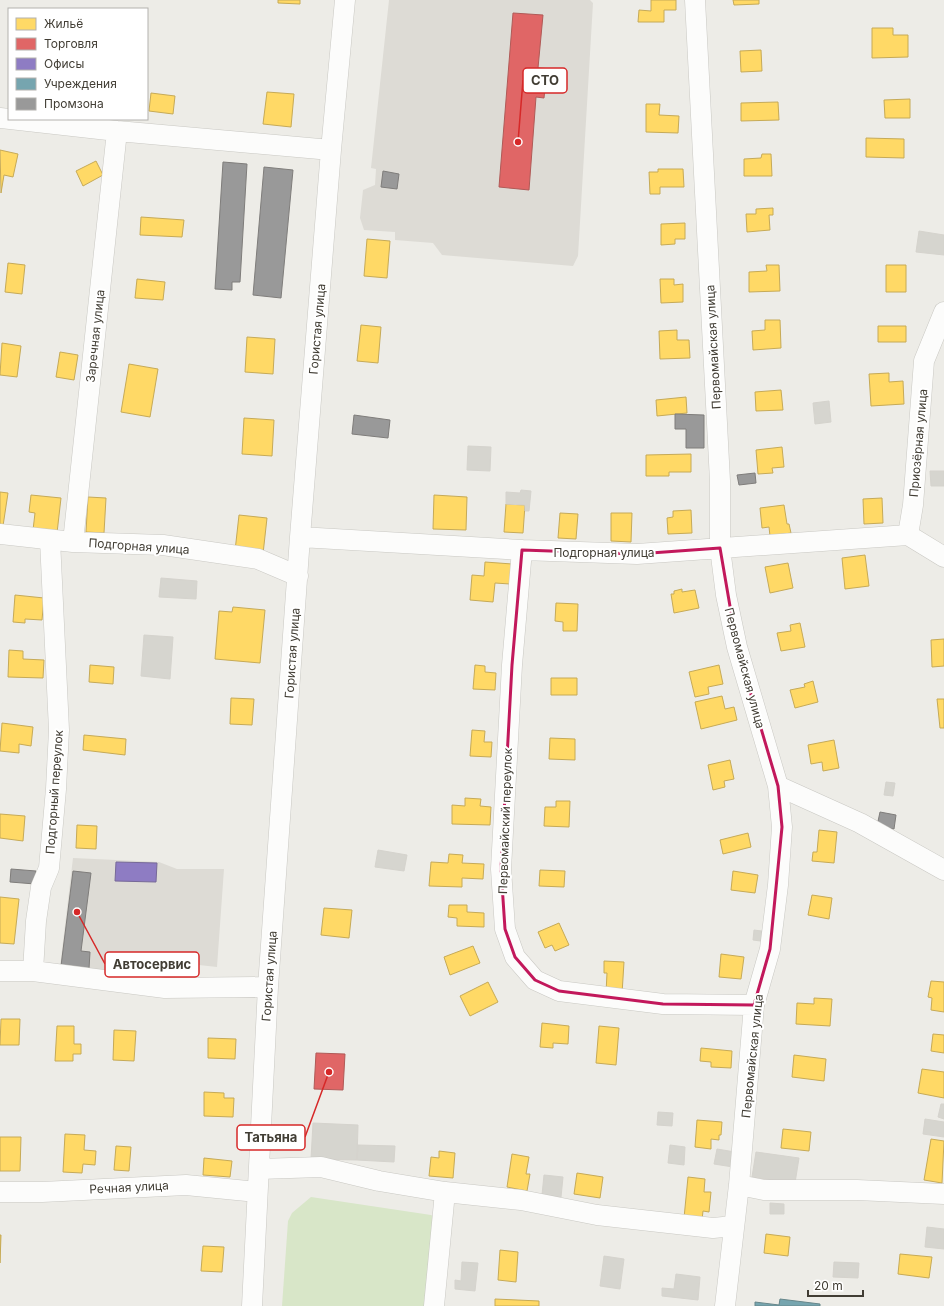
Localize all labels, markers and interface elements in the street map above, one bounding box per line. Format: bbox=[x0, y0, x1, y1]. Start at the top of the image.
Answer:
legend bbox=[8, 8, 148, 120]
text: Жильё bbox=[44, 16, 83, 31]
text: Торговля bbox=[44, 36, 98, 51]
text: Офисы bbox=[44, 56, 84, 71]
callout: СТО bbox=[523, 68, 567, 93]
text: СТО bbox=[531, 72, 559, 88]
text: Учреждения bbox=[44, 76, 117, 91]
text: Промзона bbox=[44, 96, 104, 111]
street label: Гористая улица bbox=[306, 283, 328, 375]
street label: Первомайская улица bbox=[702, 284, 724, 410]
street label: Заречная улица bbox=[83, 289, 107, 383]
street label: Приозёрная улица bbox=[906, 388, 930, 498]
street label: Подгорная улица bbox=[88, 535, 190, 557]
street label: Подгорная улица bbox=[553, 545, 655, 560]
street label: Первомайская улица bbox=[722, 606, 768, 730]
street label: Гористая улица bbox=[281, 607, 303, 699]
street label: Подгорный переулок bbox=[42, 729, 66, 855]
street label: Первомайский переулок bbox=[495, 747, 515, 894]
street label: Гористая улица bbox=[258, 930, 280, 1022]
callout: Автосервис bbox=[105, 952, 199, 977]
text: Автосервис bbox=[113, 956, 192, 972]
street label: Первомайская улица bbox=[738, 993, 766, 1119]
callout: Татьяна bbox=[237, 1125, 305, 1150]
text: Татьяна bbox=[245, 1129, 297, 1145]
street label: Речная улица bbox=[89, 1177, 169, 1197]
scale bar bbox=[808, 1272, 863, 1298]
text: 20 m bbox=[814, 1278, 843, 1293]

